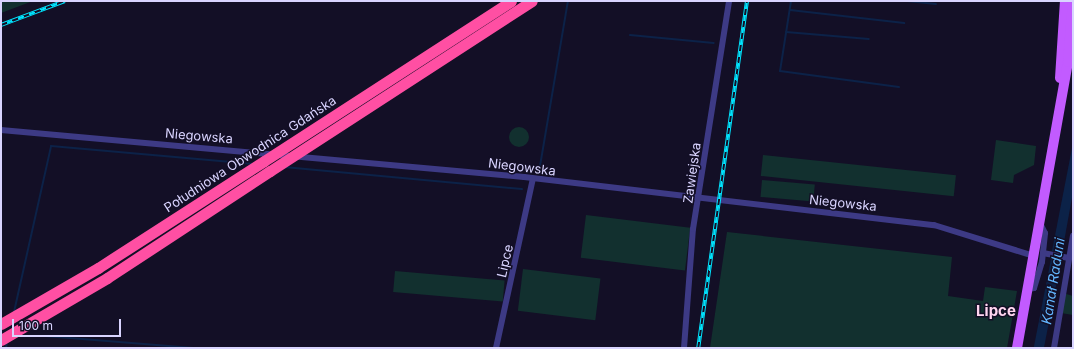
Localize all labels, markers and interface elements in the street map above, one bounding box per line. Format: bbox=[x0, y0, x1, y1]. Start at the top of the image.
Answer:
street label: Południowa Obwodnica Gdańska bbox=[161, 92, 339, 216]
street label: Niegowska bbox=[164, 125, 234, 147]
street label: Zawiejska bbox=[680, 142, 704, 204]
street label: Niegowska bbox=[487, 155, 557, 179]
street label: Niegowska bbox=[808, 192, 878, 214]
water label: Kanał Raduni bbox=[1038, 236, 1068, 326]
street label: Lipce bbox=[494, 243, 516, 279]
district label: Lipce bbox=[976, 302, 1016, 320]
scale bar bbox=[14, 311, 123, 337]
text: 100 m bbox=[19, 318, 53, 333]

